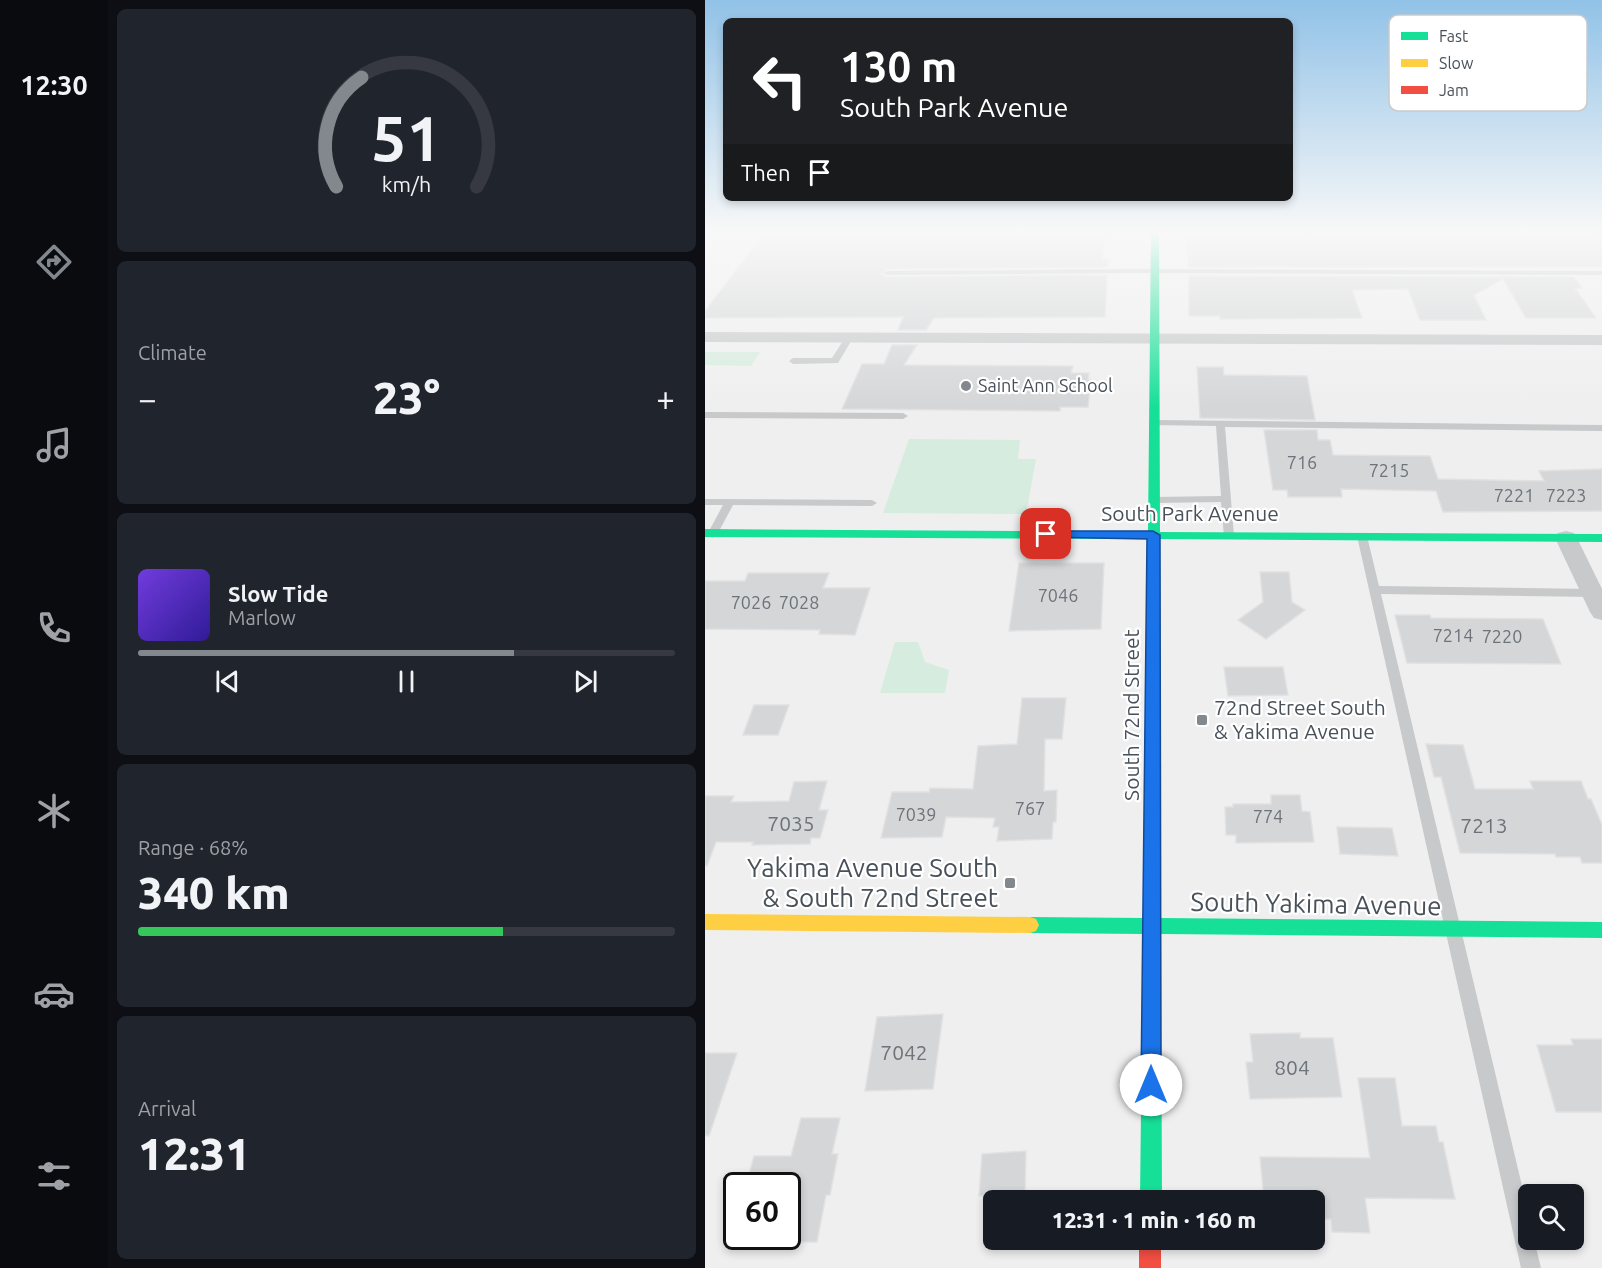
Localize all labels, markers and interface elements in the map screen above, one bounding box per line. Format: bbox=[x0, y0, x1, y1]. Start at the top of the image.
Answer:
legend bbox=[1389, 15, 1587, 111]
text: Fast bbox=[1439, 27, 1469, 45]
icon: left bbox=[741, 42, 819, 120]
text: 130 m bbox=[840, 43, 957, 90]
text: Slow bbox=[1439, 54, 1474, 72]
text: 12:30 bbox=[20, 70, 88, 100]
text: Jam bbox=[1439, 81, 1469, 99]
text: South Park Avenue bbox=[840, 92, 1068, 122]
text: 51 bbox=[371, 104, 442, 174]
icon: arrive bbox=[803, 156, 836, 189]
text: Then bbox=[741, 160, 791, 185]
text: km/h bbox=[382, 173, 431, 197]
icon: directions bbox=[33, 241, 75, 283]
text: Climate bbox=[138, 341, 207, 364]
text: 23° bbox=[373, 372, 440, 423]
place label: Saint Ann School bbox=[978, 375, 1113, 395]
marker: Saint Ann School bbox=[959, 379, 973, 393]
text: − bbox=[138, 380, 157, 417]
text: + bbox=[656, 380, 675, 417]
icon: music bbox=[33, 424, 75, 466]
house number: 716 bbox=[1287, 452, 1317, 472]
house number: 7215 bbox=[1369, 460, 1409, 480]
house number: 7221 bbox=[1494, 485, 1534, 505]
house number: 7223 bbox=[1546, 485, 1586, 505]
street label: South Park Avenue bbox=[1101, 501, 1279, 525]
pin bbox=[1020, 508, 1071, 559]
icon: arrive bbox=[1029, 517, 1062, 550]
text: Slow Tide bbox=[228, 581, 328, 606]
house number: 7046 bbox=[1038, 585, 1078, 605]
house number: 7026 bbox=[731, 592, 771, 612]
house number: 7028 bbox=[779, 592, 819, 612]
text: Marlow bbox=[228, 606, 296, 629]
icon: phone bbox=[33, 607, 75, 649]
house number: 7214 bbox=[1433, 625, 1473, 645]
house number: 7220 bbox=[1482, 626, 1522, 646]
street label: South 72nd Street bbox=[1119, 629, 1143, 801]
icon: previous bbox=[211, 665, 244, 698]
icon: pause bbox=[390, 665, 423, 698]
icon: next bbox=[569, 665, 602, 698]
place label: 72nd Street South & Yakima Avenue bbox=[1214, 695, 1386, 743]
marker: 72nd Street South & Yakima Avenue bbox=[1195, 713, 1209, 727]
icon: climate bbox=[33, 790, 75, 832]
house number: 767 bbox=[1015, 798, 1045, 818]
house number: 7039 bbox=[896, 804, 936, 824]
house number: 774 bbox=[1253, 806, 1283, 826]
house number: 7035 bbox=[767, 811, 815, 835]
house number: 7213 bbox=[1460, 813, 1508, 837]
text: Range · 68% bbox=[138, 836, 248, 859]
place label: Yakima Avenue South & South 72nd Street bbox=[747, 853, 998, 912]
text: 340 km bbox=[138, 867, 290, 918]
marker: Yakima Avenue South & South 72nd Street bbox=[1003, 876, 1017, 890]
street label: South Yakima Avenue bbox=[1190, 887, 1442, 920]
icon: car bbox=[33, 973, 75, 1015]
house number: 7042 bbox=[880, 1040, 928, 1064]
position arrow bbox=[1119, 1053, 1183, 1117]
house number: 804 bbox=[1274, 1055, 1310, 1079]
text: Arrival bbox=[138, 1097, 196, 1120]
text: 12:31 bbox=[138, 1128, 251, 1179]
icon: filters bbox=[33, 1155, 75, 1197]
speed limit sign: 60 bbox=[723, 1172, 801, 1250]
map controls bbox=[1518, 1184, 1584, 1250]
button: search bbox=[1518, 1184, 1584, 1250]
text: 12:31 · 1 min · 160 m bbox=[1052, 1207, 1256, 1232]

